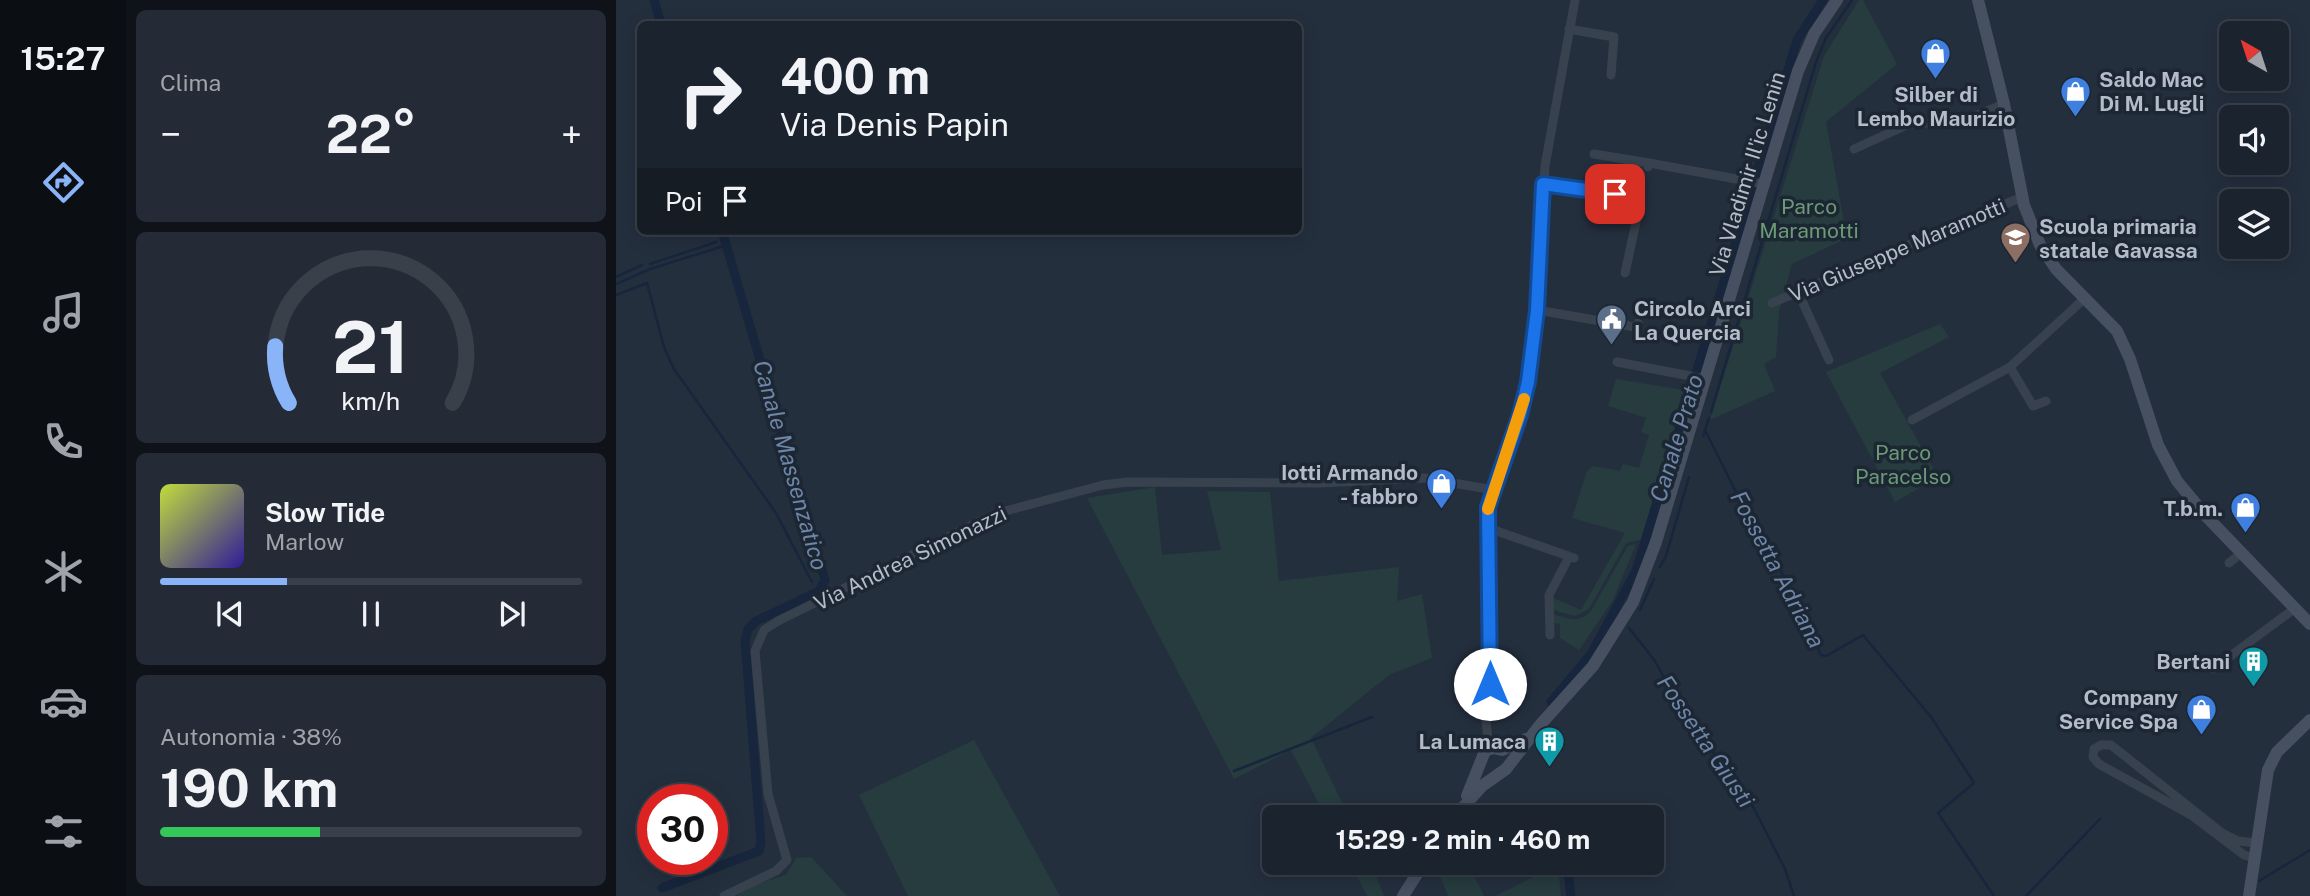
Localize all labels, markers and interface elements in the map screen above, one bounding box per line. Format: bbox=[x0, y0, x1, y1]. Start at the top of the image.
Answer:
north arrow bbox=[2219, 21, 2289, 91]
map controls bbox=[2219, 21, 2289, 259]
shop icon: Silber di Lembo Maurizio bbox=[1919, 37, 1953, 81]
text: 15:27 bbox=[21, 40, 105, 77]
text: 400 m bbox=[780, 47, 930, 105]
icon: right bbox=[665, 49, 756, 140]
place label: Saldo Mac Di M. Lugli bbox=[2099, 67, 2204, 116]
text: Clima bbox=[160, 69, 221, 96]
street label: Via Vladimir Il'ic Lenin bbox=[1704, 69, 1790, 279]
shop icon: Saldo Mac Di M. Lugli bbox=[2059, 74, 2093, 118]
place label: Silber di Lembo Maurizio bbox=[1857, 82, 2015, 131]
text: 22° bbox=[326, 104, 416, 165]
button: sound bbox=[2219, 105, 2289, 175]
text: Via Denis Papin bbox=[780, 106, 1009, 143]
text: − bbox=[160, 112, 181, 157]
text: + bbox=[561, 112, 582, 157]
icon: directions bbox=[39, 158, 88, 207]
pin bbox=[1585, 164, 1645, 224]
icon: arrive bbox=[1596, 175, 1634, 213]
icon: arrive bbox=[716, 182, 754, 220]
text: Poi bbox=[665, 186, 702, 217]
button: layers bbox=[2219, 189, 2289, 259]
street label: Via Giuseppe Maramotti bbox=[1785, 193, 2009, 307]
park label: Parco Maramotti bbox=[1759, 194, 1859, 243]
place label: Scuola primaria statale Gavassa bbox=[2039, 214, 2198, 263]
school or university icon: Scuola primaria statale Gavassa bbox=[1999, 221, 2033, 265]
icon: music bbox=[39, 288, 88, 337]
place label: Circolo Arci La Quercia bbox=[1634, 296, 1751, 345]
public building icon: Circolo Arci La Quercia bbox=[1594, 303, 1628, 347]
text: 21 bbox=[332, 305, 410, 390]
water label: Canale Massenzatico bbox=[748, 357, 834, 573]
water label: Canale Prato bbox=[1644, 371, 1708, 505]
text: km/h bbox=[342, 386, 400, 416]
icon: phone bbox=[39, 417, 88, 466]
park label: Parco Paracelso bbox=[1855, 440, 1951, 489]
place label: Iotti Armando - fabbro bbox=[1281, 460, 1418, 509]
shop icon: Iotti Armando - fabbro bbox=[1424, 467, 1458, 511]
water label: Fossetta Adriana bbox=[1725, 486, 1831, 652]
shop icon: T.b.m. bbox=[2229, 491, 2263, 535]
place label: T.b.m. bbox=[2163, 496, 2223, 521]
text: Slow Tide bbox=[265, 497, 385, 528]
street label: Via Andrea Simonazzi bbox=[810, 501, 1010, 615]
text: Marlow bbox=[265, 528, 344, 555]
icon: climate bbox=[39, 547, 88, 596]
icon: previous bbox=[211, 595, 249, 633]
icon: pause bbox=[352, 595, 390, 633]
icon: next bbox=[493, 595, 531, 633]
building icon: Bertani bbox=[2236, 644, 2270, 688]
position arrow bbox=[1453, 647, 1527, 721]
place label: Bertani bbox=[2156, 649, 2230, 674]
water label: Fossetta Giusti bbox=[1652, 670, 1760, 812]
icon: car bbox=[39, 677, 88, 726]
place label: Company Service Spa bbox=[2059, 685, 2178, 734]
shop icon: Company Service Spa bbox=[2184, 692, 2218, 736]
text: Autonomia · 38% bbox=[160, 723, 342, 750]
building icon: La Lumaca bbox=[1532, 724, 1566, 768]
place label: La Lumaca bbox=[1419, 729, 1526, 754]
text: 190 km bbox=[160, 758, 338, 819]
speed limit sign: 30 bbox=[637, 784, 728, 875]
icon: filters bbox=[39, 807, 88, 856]
text: 15:29 · 2 min · 460 m bbox=[1336, 824, 1590, 855]

